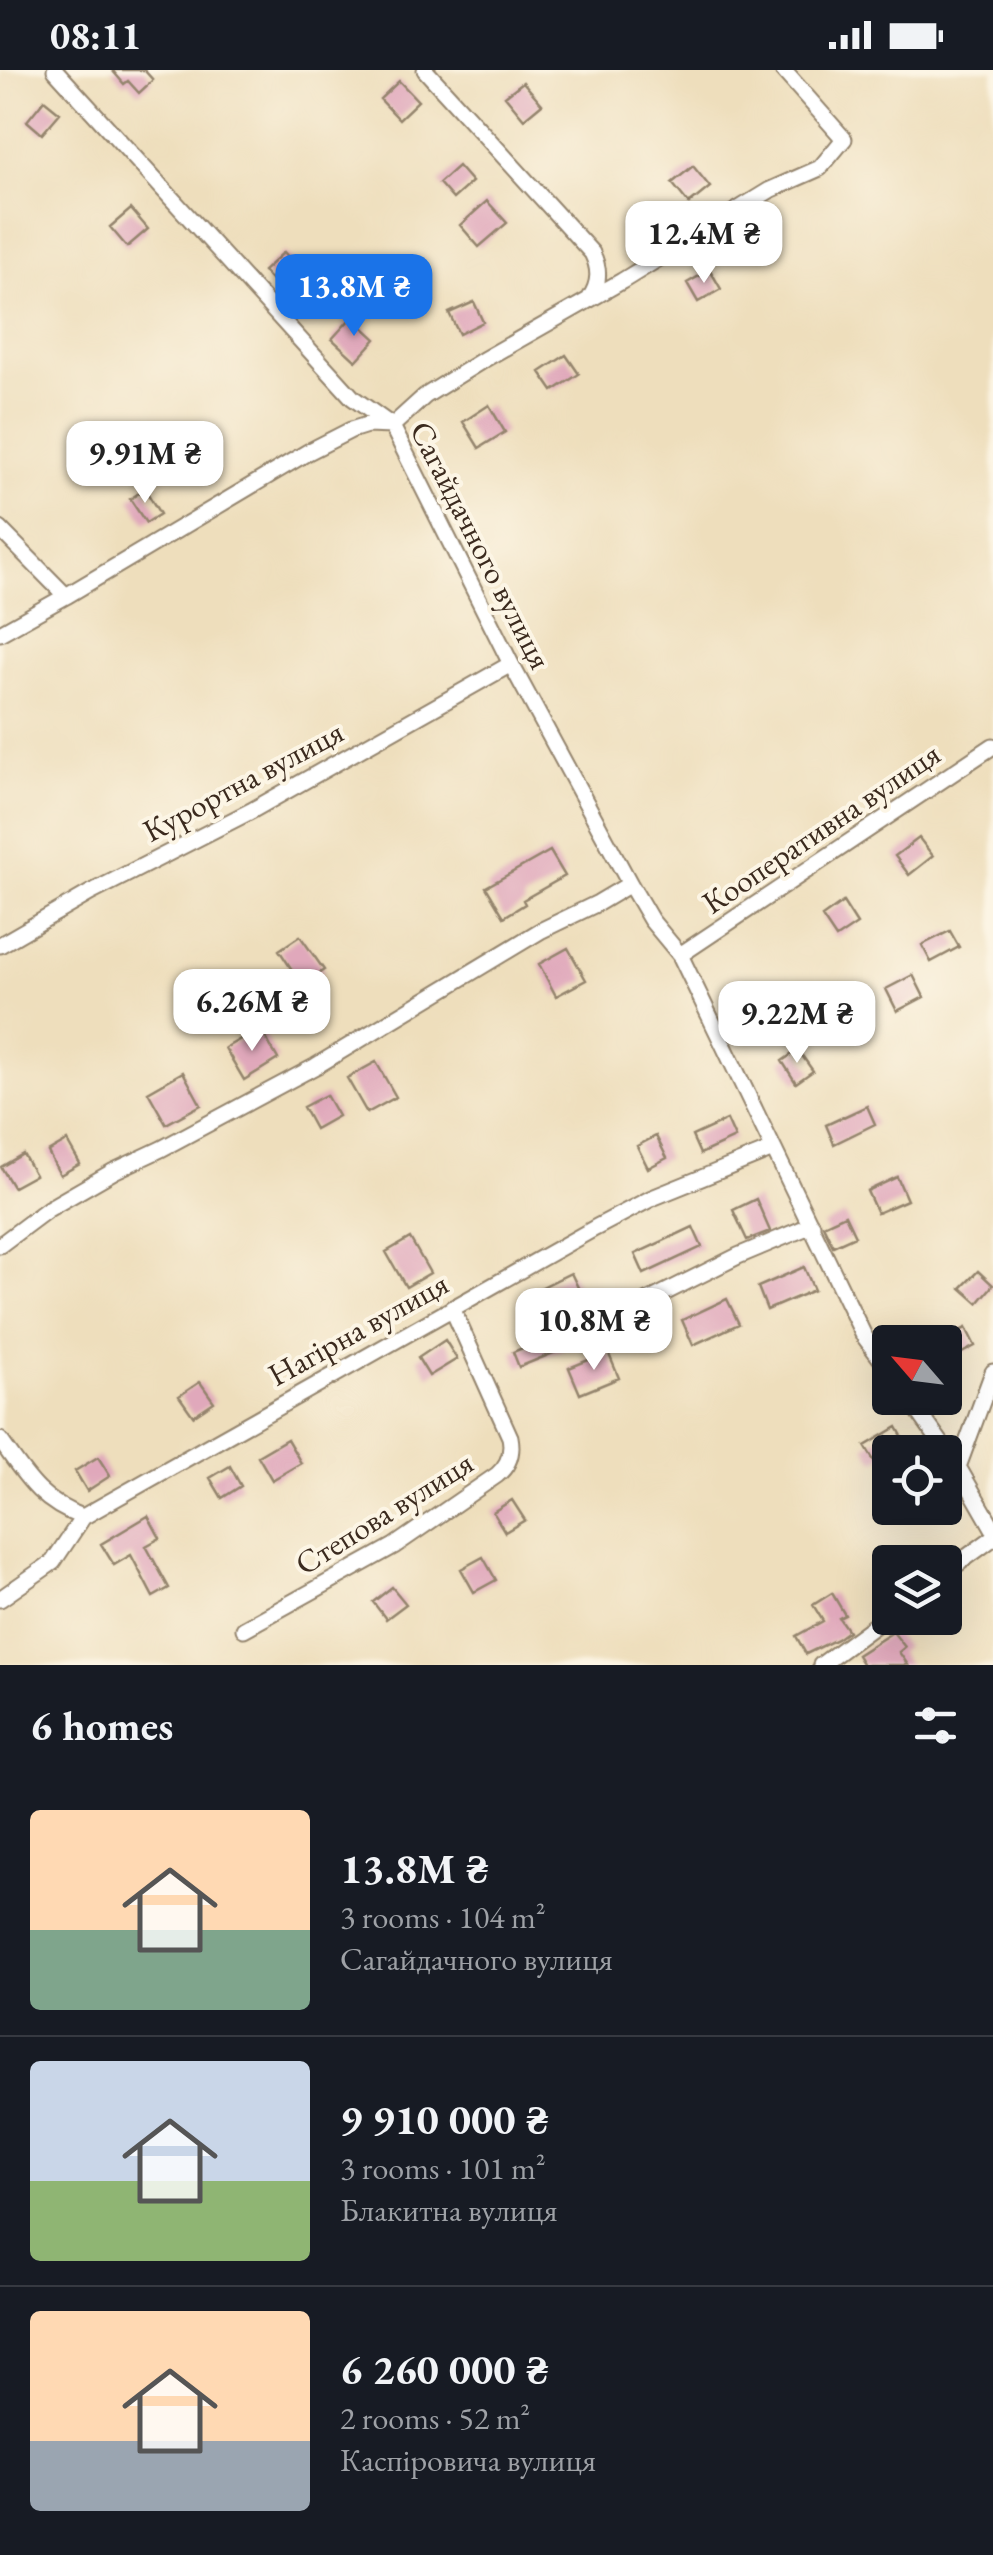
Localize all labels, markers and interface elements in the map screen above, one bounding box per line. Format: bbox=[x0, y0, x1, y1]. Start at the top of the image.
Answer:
text: 08:11 bbox=[50, 11, 141, 60]
pin: 12.4M ₴ bbox=[612, 201, 796, 286]
text: 12.4M ₴ bbox=[647, 212, 761, 254]
pin: 13.8M ₴ bbox=[262, 254, 446, 339]
text: 13.8M ₴ bbox=[297, 265, 411, 307]
street label: Сагайдачного вулиця bbox=[400, 414, 562, 676]
pin: 9.91M ₴ bbox=[53, 421, 237, 506]
text: 9.91M ₴ bbox=[88, 432, 202, 474]
street label: Курортна вулиця bbox=[135, 711, 351, 851]
street label: Кооперативна вулиця bbox=[694, 733, 948, 923]
pin: 6.26M ₴ bbox=[160, 969, 344, 1054]
text: 6.26M ₴ bbox=[195, 980, 309, 1022]
pin: 9.22M ₴ bbox=[705, 981, 889, 1066]
text: 9.22M ₴ bbox=[740, 992, 854, 1034]
street label: Нагірна вулиця bbox=[261, 1262, 455, 1396]
pin: 10.8M ₴ bbox=[502, 1288, 686, 1373]
text: 10.8M ₴ bbox=[537, 1299, 651, 1341]
north arrow bbox=[872, 1325, 962, 1415]
map controls bbox=[872, 1325, 962, 1635]
button: locate bbox=[872, 1435, 962, 1525]
street label: Степова вулиця bbox=[287, 1442, 481, 1584]
button: layers bbox=[872, 1545, 962, 1635]
text: 6 homes bbox=[30, 1698, 173, 1753]
icon: filters bbox=[908, 1698, 963, 1753]
text: 13.8M ₴ bbox=[340, 1841, 489, 1896]
icon: home bbox=[110, 1850, 230, 1970]
text: 3 rooms · 104 m² bbox=[340, 1896, 546, 1938]
text: Сагайдачного вулиця bbox=[340, 1938, 613, 1980]
text: 9 910 000 ₴ bbox=[340, 2092, 549, 2147]
icon: home bbox=[110, 2101, 230, 2221]
text: 3 rooms · 101 m² bbox=[340, 2147, 546, 2189]
text: Блакитна вулиця bbox=[340, 2189, 557, 2231]
text: 6 260 000 ₴ bbox=[340, 2342, 549, 2397]
icon: home bbox=[110, 2351, 230, 2471]
text: 2 rooms · 52 m² bbox=[340, 2397, 530, 2439]
text: Каспіровича вулиця bbox=[340, 2439, 596, 2481]

